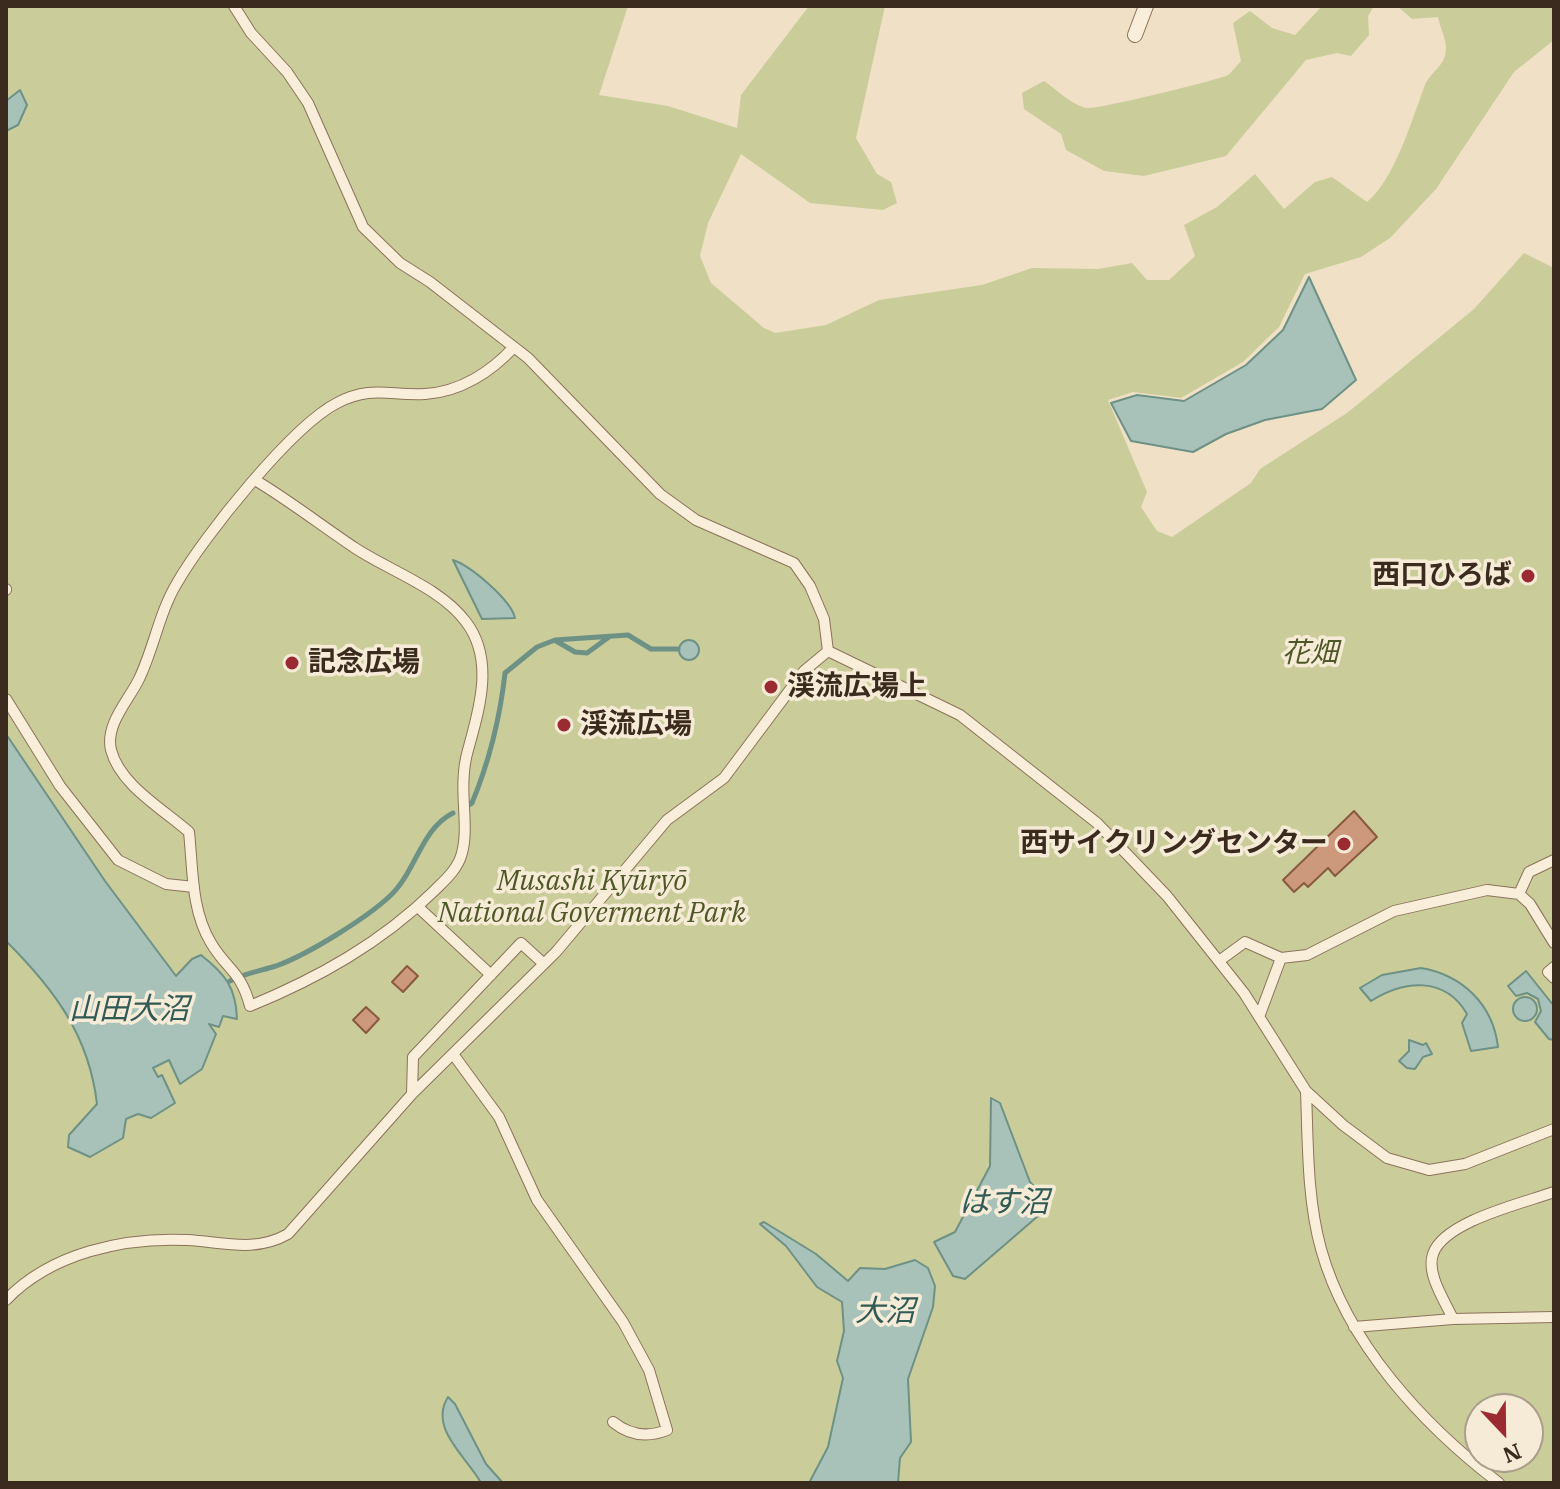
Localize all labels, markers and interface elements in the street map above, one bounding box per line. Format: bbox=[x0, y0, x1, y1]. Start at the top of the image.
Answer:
place label: 西口ひろば bbox=[1372, 559, 1512, 593]
marker: 西口ひろば bbox=[1519, 567, 1537, 585]
park label: 花畑 bbox=[1282, 637, 1338, 671]
place label: 記念広場 bbox=[308, 646, 420, 680]
marker: 記念広場 bbox=[283, 654, 301, 672]
place label: 渓流広場上 bbox=[787, 670, 927, 704]
marker: 渓流広場上 bbox=[762, 678, 780, 696]
place label: 渓流広場 bbox=[580, 708, 692, 742]
marker: 渓流広場 bbox=[555, 716, 573, 734]
place label: 西サイクリングセンター bbox=[1020, 827, 1328, 861]
marker: 西サイクリングセンター bbox=[1335, 835, 1353, 853]
park label: Musashi Kyūryō National Goverment Park bbox=[438, 865, 746, 931]
water label: 山田大沼 bbox=[69, 992, 189, 1028]
water label: はす沼 bbox=[959, 1185, 1049, 1221]
water label: 大沼 bbox=[855, 1294, 915, 1330]
north arrow bbox=[1464, 1393, 1544, 1473]
text: N bbox=[1499, 1437, 1526, 1471]

